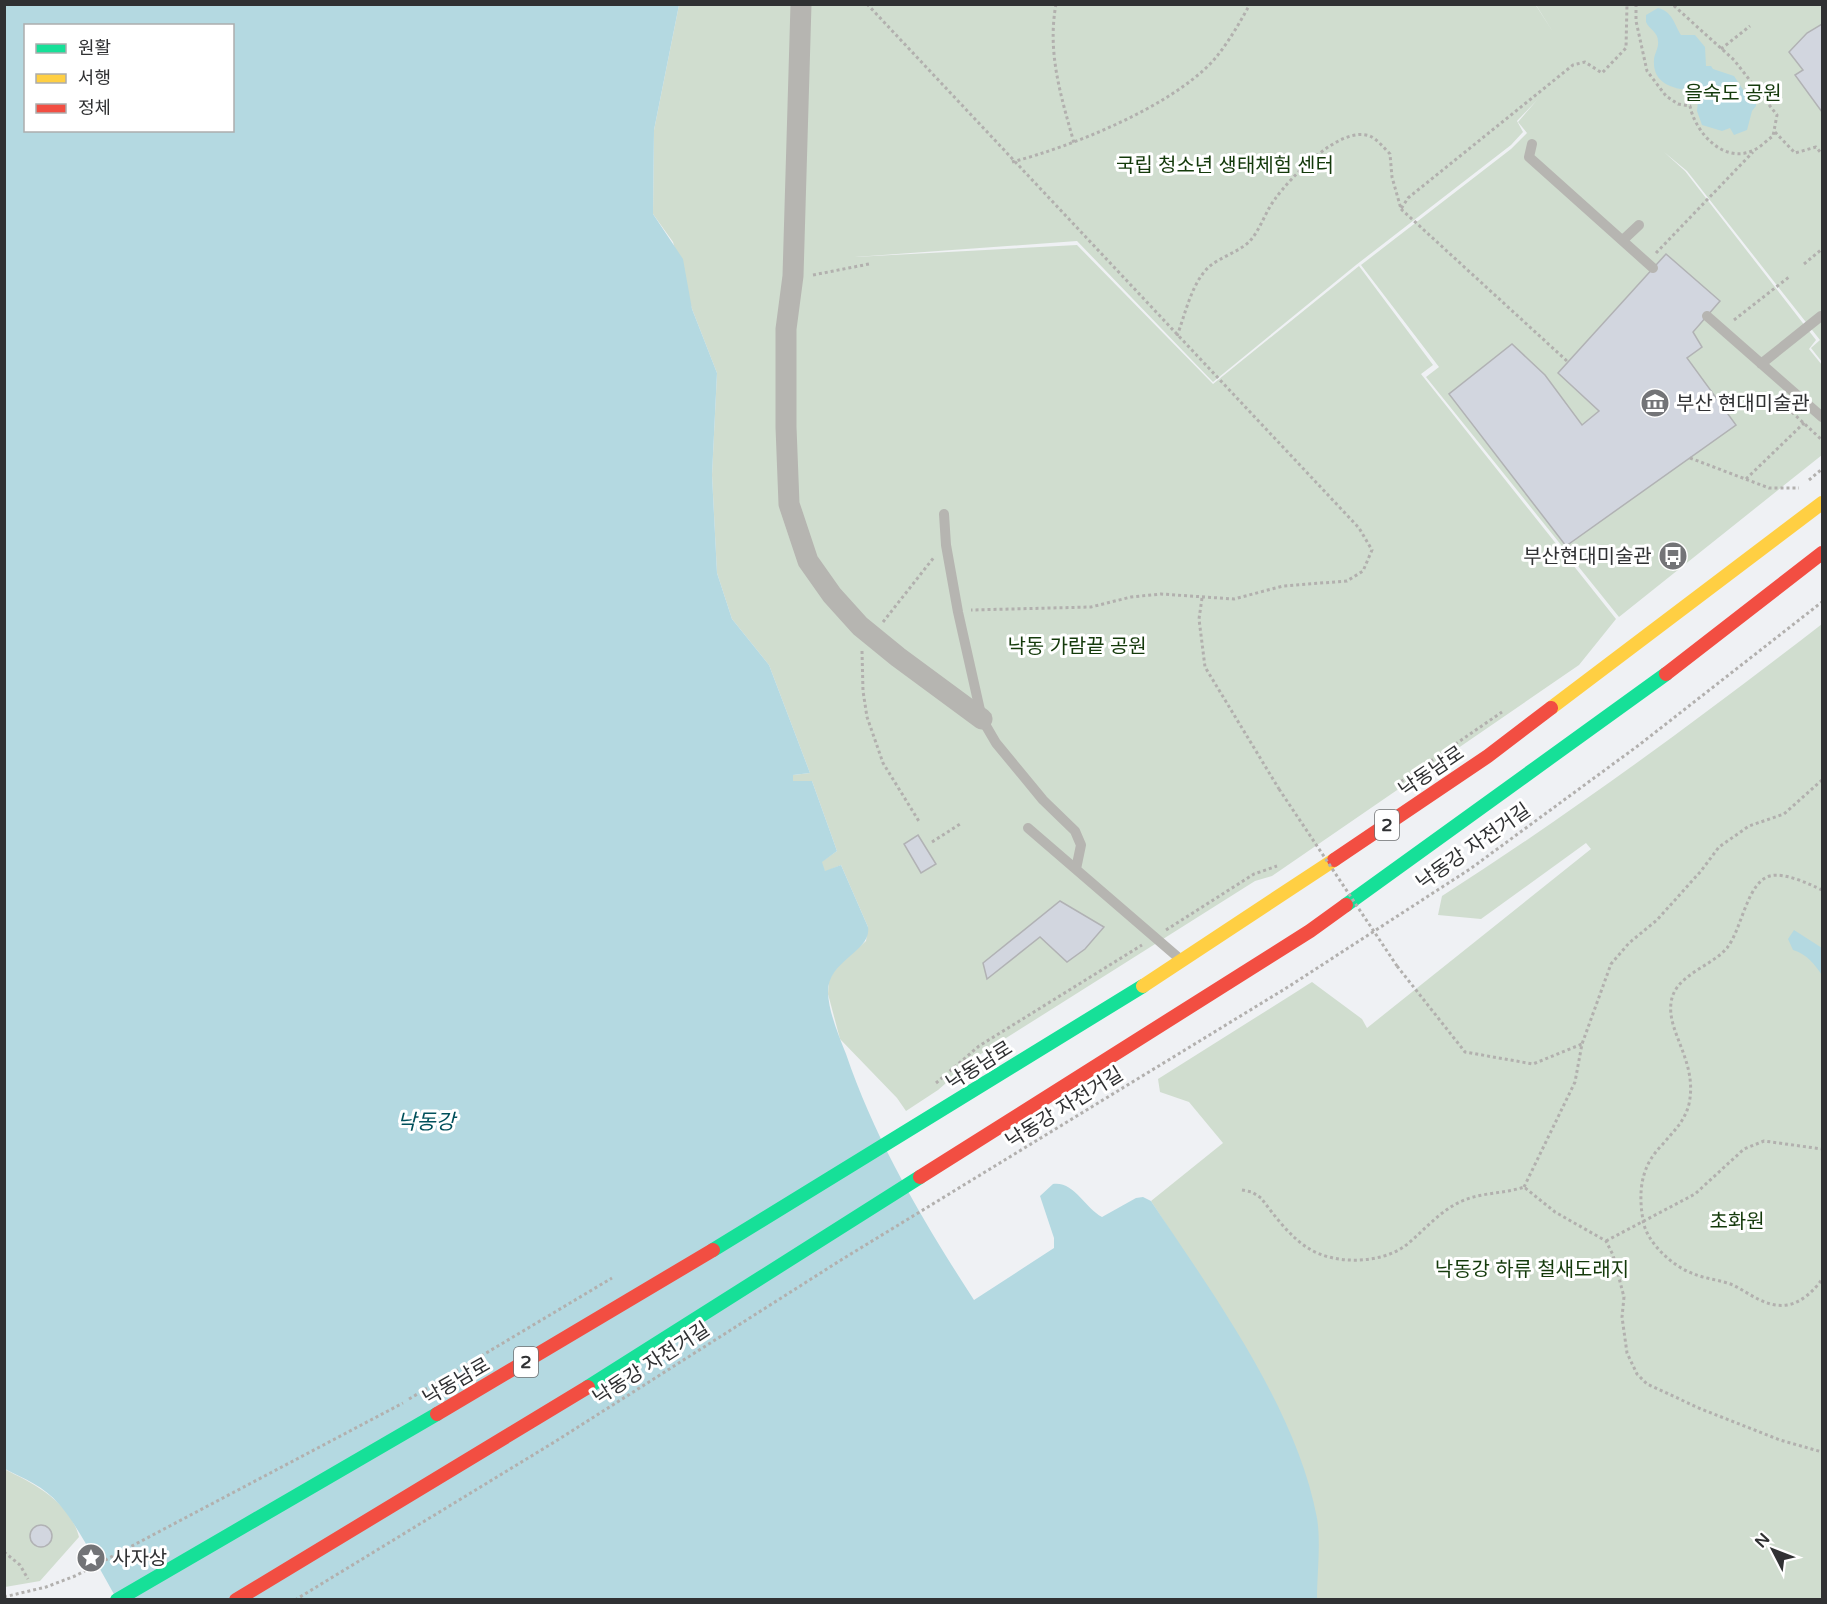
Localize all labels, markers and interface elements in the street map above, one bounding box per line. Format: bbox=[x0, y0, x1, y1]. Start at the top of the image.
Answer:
legend bbox=[24, 24, 234, 132]
text: 원활 bbox=[78, 37, 111, 59]
text: 서행 bbox=[78, 67, 111, 89]
park label: 을숙도 공원 bbox=[1684, 82, 1782, 106]
text: 정체 bbox=[78, 97, 111, 119]
park label: 국립 청소년 생태체험 센터 bbox=[1116, 154, 1334, 178]
museum icon: 부산 현대미술관 bbox=[1639, 387, 1671, 419]
place label: 부산 현대미술관 bbox=[1676, 392, 1810, 416]
bus stop icon: 부산현대미술관 bbox=[1657, 540, 1689, 572]
place label: 부산현대미술관 bbox=[1523, 545, 1652, 569]
park label: 낙동 가람끝 공원 bbox=[1007, 635, 1147, 659]
street label: 낙동남로 bbox=[1394, 741, 1469, 802]
street label: 낙동강 자전거길 bbox=[1412, 799, 1535, 895]
road number: 2 bbox=[1375, 810, 1399, 840]
street label: 낙동남로 bbox=[942, 1036, 1017, 1096]
street label: 낙동강 자전거길 bbox=[1001, 1062, 1128, 1154]
water label: 낙동강 bbox=[397, 1110, 458, 1135]
park label: 초화원 bbox=[1709, 1210, 1765, 1234]
park label: 낙동강 하류 철새도래지 bbox=[1435, 1258, 1629, 1282]
street label: 낙동강 자전거길 bbox=[589, 1317, 714, 1410]
road number: 2 bbox=[514, 1347, 538, 1377]
street label: 낙동남로 bbox=[419, 1353, 494, 1411]
north arrow bbox=[1743, 1520, 1803, 1580]
text: N bbox=[1751, 1529, 1774, 1552]
place icon: 사자상 bbox=[75, 1542, 107, 1574]
place label: 사자상 bbox=[112, 1547, 167, 1571]

